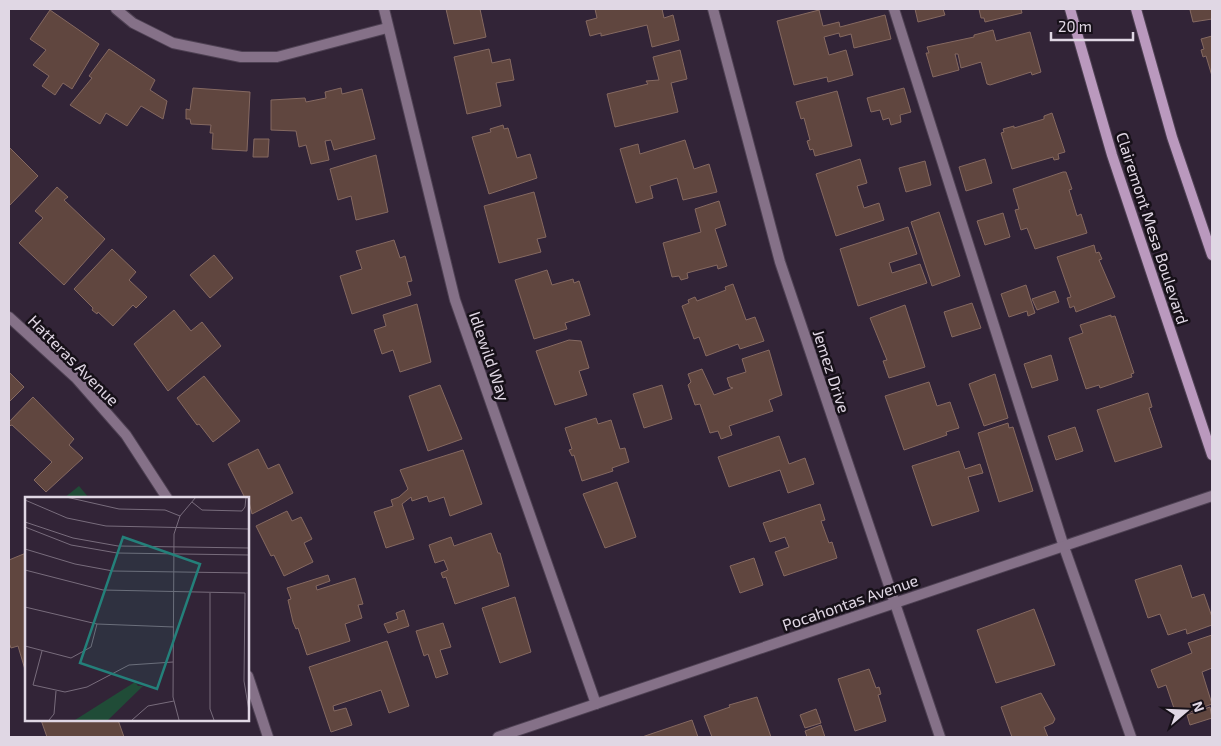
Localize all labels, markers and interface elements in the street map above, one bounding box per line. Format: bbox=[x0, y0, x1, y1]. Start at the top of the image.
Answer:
scale bar bbox=[1051, 10, 1134, 42]
text: 20 m bbox=[1058, 17, 1092, 35]
street label: Clairemont Mesa Boulevard bbox=[1113, 130, 1193, 326]
street label: Idlewild Way bbox=[466, 309, 514, 404]
street label: Hatteras Avenue bbox=[25, 311, 123, 409]
street label: Jemez Drive bbox=[810, 327, 854, 415]
inset map bbox=[25, 497, 249, 721]
street label: Pocahontas Avenue bbox=[780, 570, 920, 634]
north arrow bbox=[1161, 686, 1211, 736]
text: N bbox=[1189, 699, 1208, 714]

